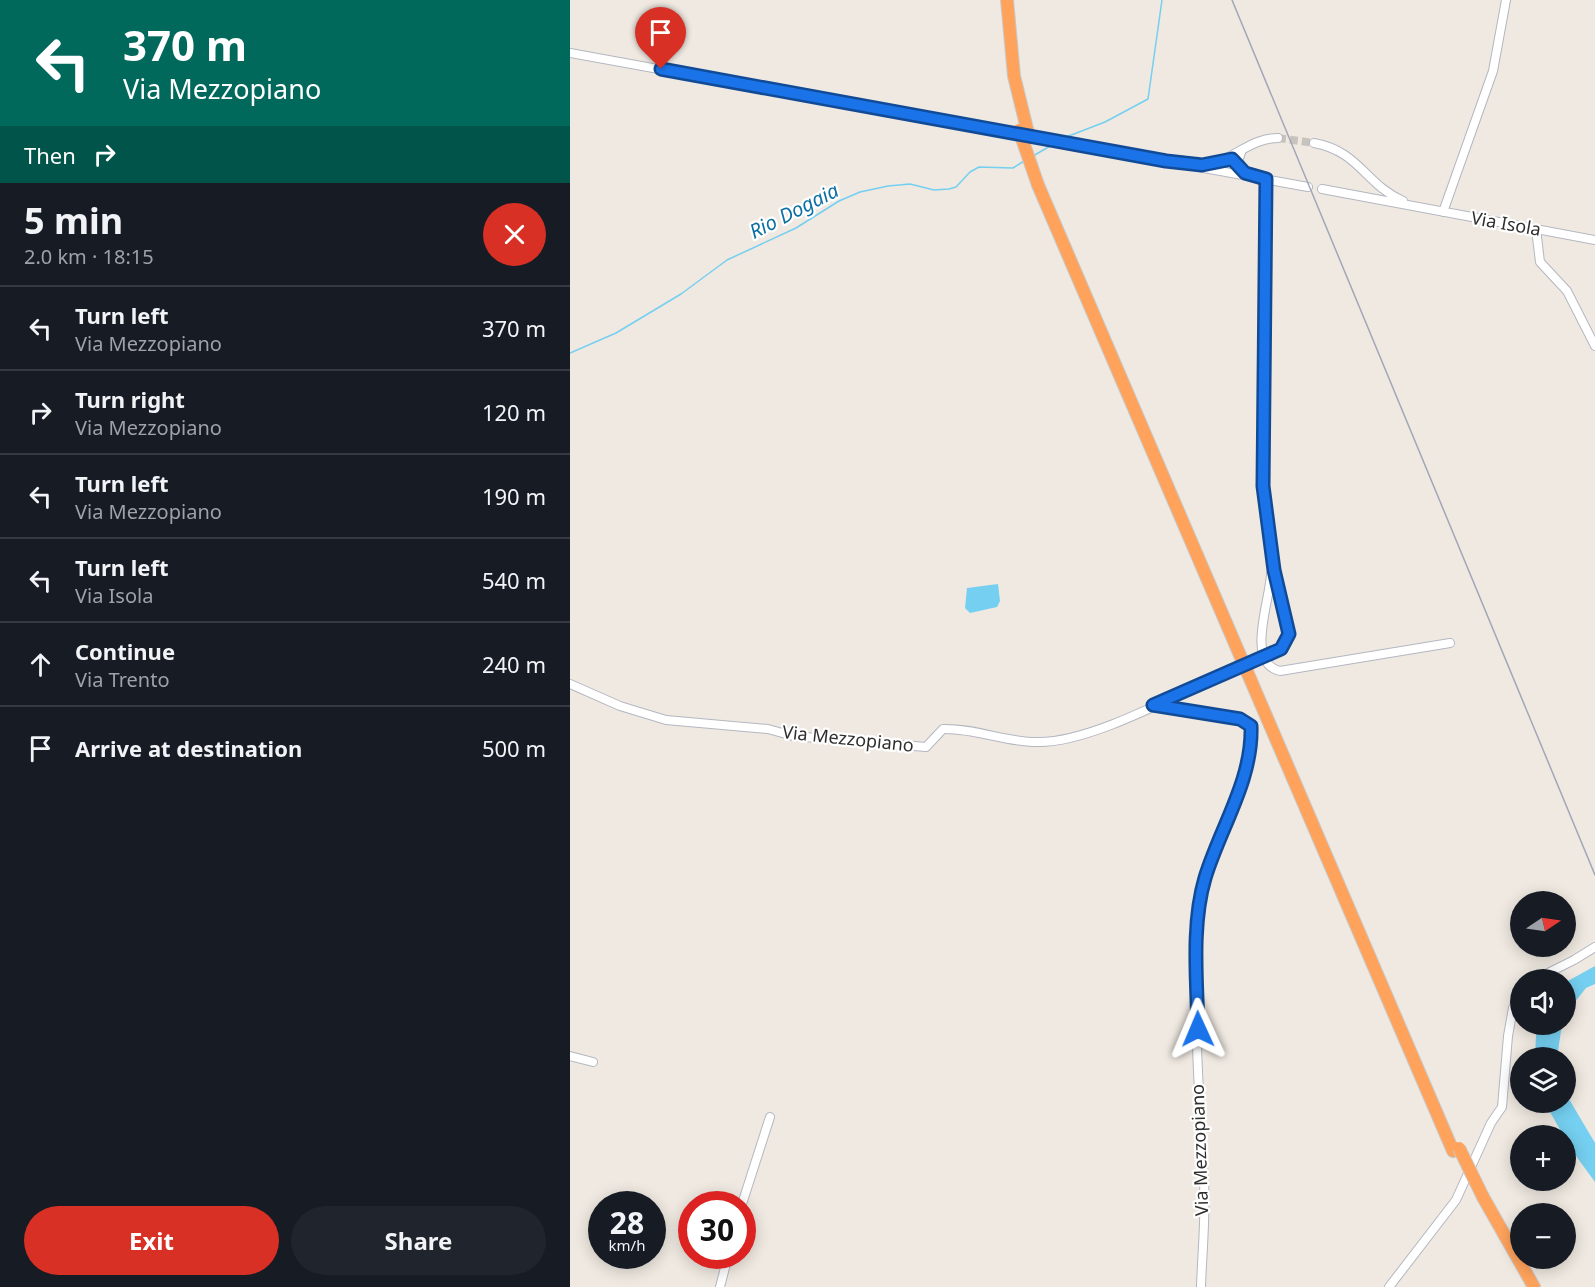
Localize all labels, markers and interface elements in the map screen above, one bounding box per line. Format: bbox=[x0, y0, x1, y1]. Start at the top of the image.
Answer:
pin bbox=[635, 7, 686, 69]
text: 370 m bbox=[123, 16, 247, 73]
icon: arrive bbox=[644, 16, 677, 49]
icon: left bbox=[24, 24, 102, 102]
text: Via Mezzopiano bbox=[123, 70, 321, 107]
icon: right bbox=[88, 138, 121, 171]
text: Then bbox=[24, 140, 76, 170]
water label: Rio Dogaia bbox=[744, 176, 843, 245]
text: 5 min bbox=[24, 196, 123, 245]
button: close bbox=[483, 203, 546, 266]
street label: Via Isola bbox=[1469, 205, 1543, 241]
text: 2.0 km · 18:15 bbox=[24, 243, 154, 270]
text: Turn left bbox=[75, 300, 169, 330]
icon: left bbox=[24, 312, 57, 345]
text: 370 m bbox=[482, 313, 546, 343]
text: Via Mezzopiano bbox=[75, 330, 222, 357]
text: Turn right bbox=[75, 384, 185, 414]
icon: right bbox=[24, 396, 57, 429]
text: 120 m bbox=[482, 397, 546, 427]
text: Via Mezzopiano bbox=[75, 414, 222, 441]
text: Turn left bbox=[75, 468, 169, 498]
icon: left bbox=[24, 480, 57, 513]
text: 190 m bbox=[482, 481, 546, 511]
text: Via Mezzopiano bbox=[75, 498, 222, 525]
text: Turn left bbox=[75, 552, 169, 582]
icon: left bbox=[24, 564, 57, 597]
text: 540 m bbox=[482, 565, 546, 595]
text: Via Isola bbox=[75, 582, 153, 609]
text: Continue bbox=[75, 636, 175, 666]
icon: ahead bbox=[24, 648, 57, 681]
text: 240 m bbox=[482, 649, 546, 679]
text: Via Trento bbox=[75, 666, 170, 693]
street label: Via Mezzopiano bbox=[781, 719, 915, 757]
icon: arrive bbox=[24, 732, 57, 765]
text: Arrive at destination bbox=[75, 733, 302, 763]
text: 500 m bbox=[482, 733, 546, 763]
north arrow bbox=[1510, 891, 1576, 957]
map controls bbox=[1510, 891, 1576, 1269]
button: sound bbox=[1510, 969, 1576, 1035]
position arrow bbox=[1166, 997, 1230, 1061]
button: layers bbox=[1510, 1047, 1576, 1113]
street label: Via Mezzopiano bbox=[1185, 1084, 1213, 1216]
button: + bbox=[1510, 1125, 1576, 1191]
speed limit sign: 30 bbox=[678, 1191, 756, 1269]
text: 28 bbox=[610, 1202, 644, 1243]
button: − bbox=[1510, 1203, 1576, 1269]
button: Exit bbox=[24, 1206, 279, 1275]
button: Share bbox=[291, 1206, 546, 1275]
text: km/h bbox=[609, 1235, 645, 1255]

